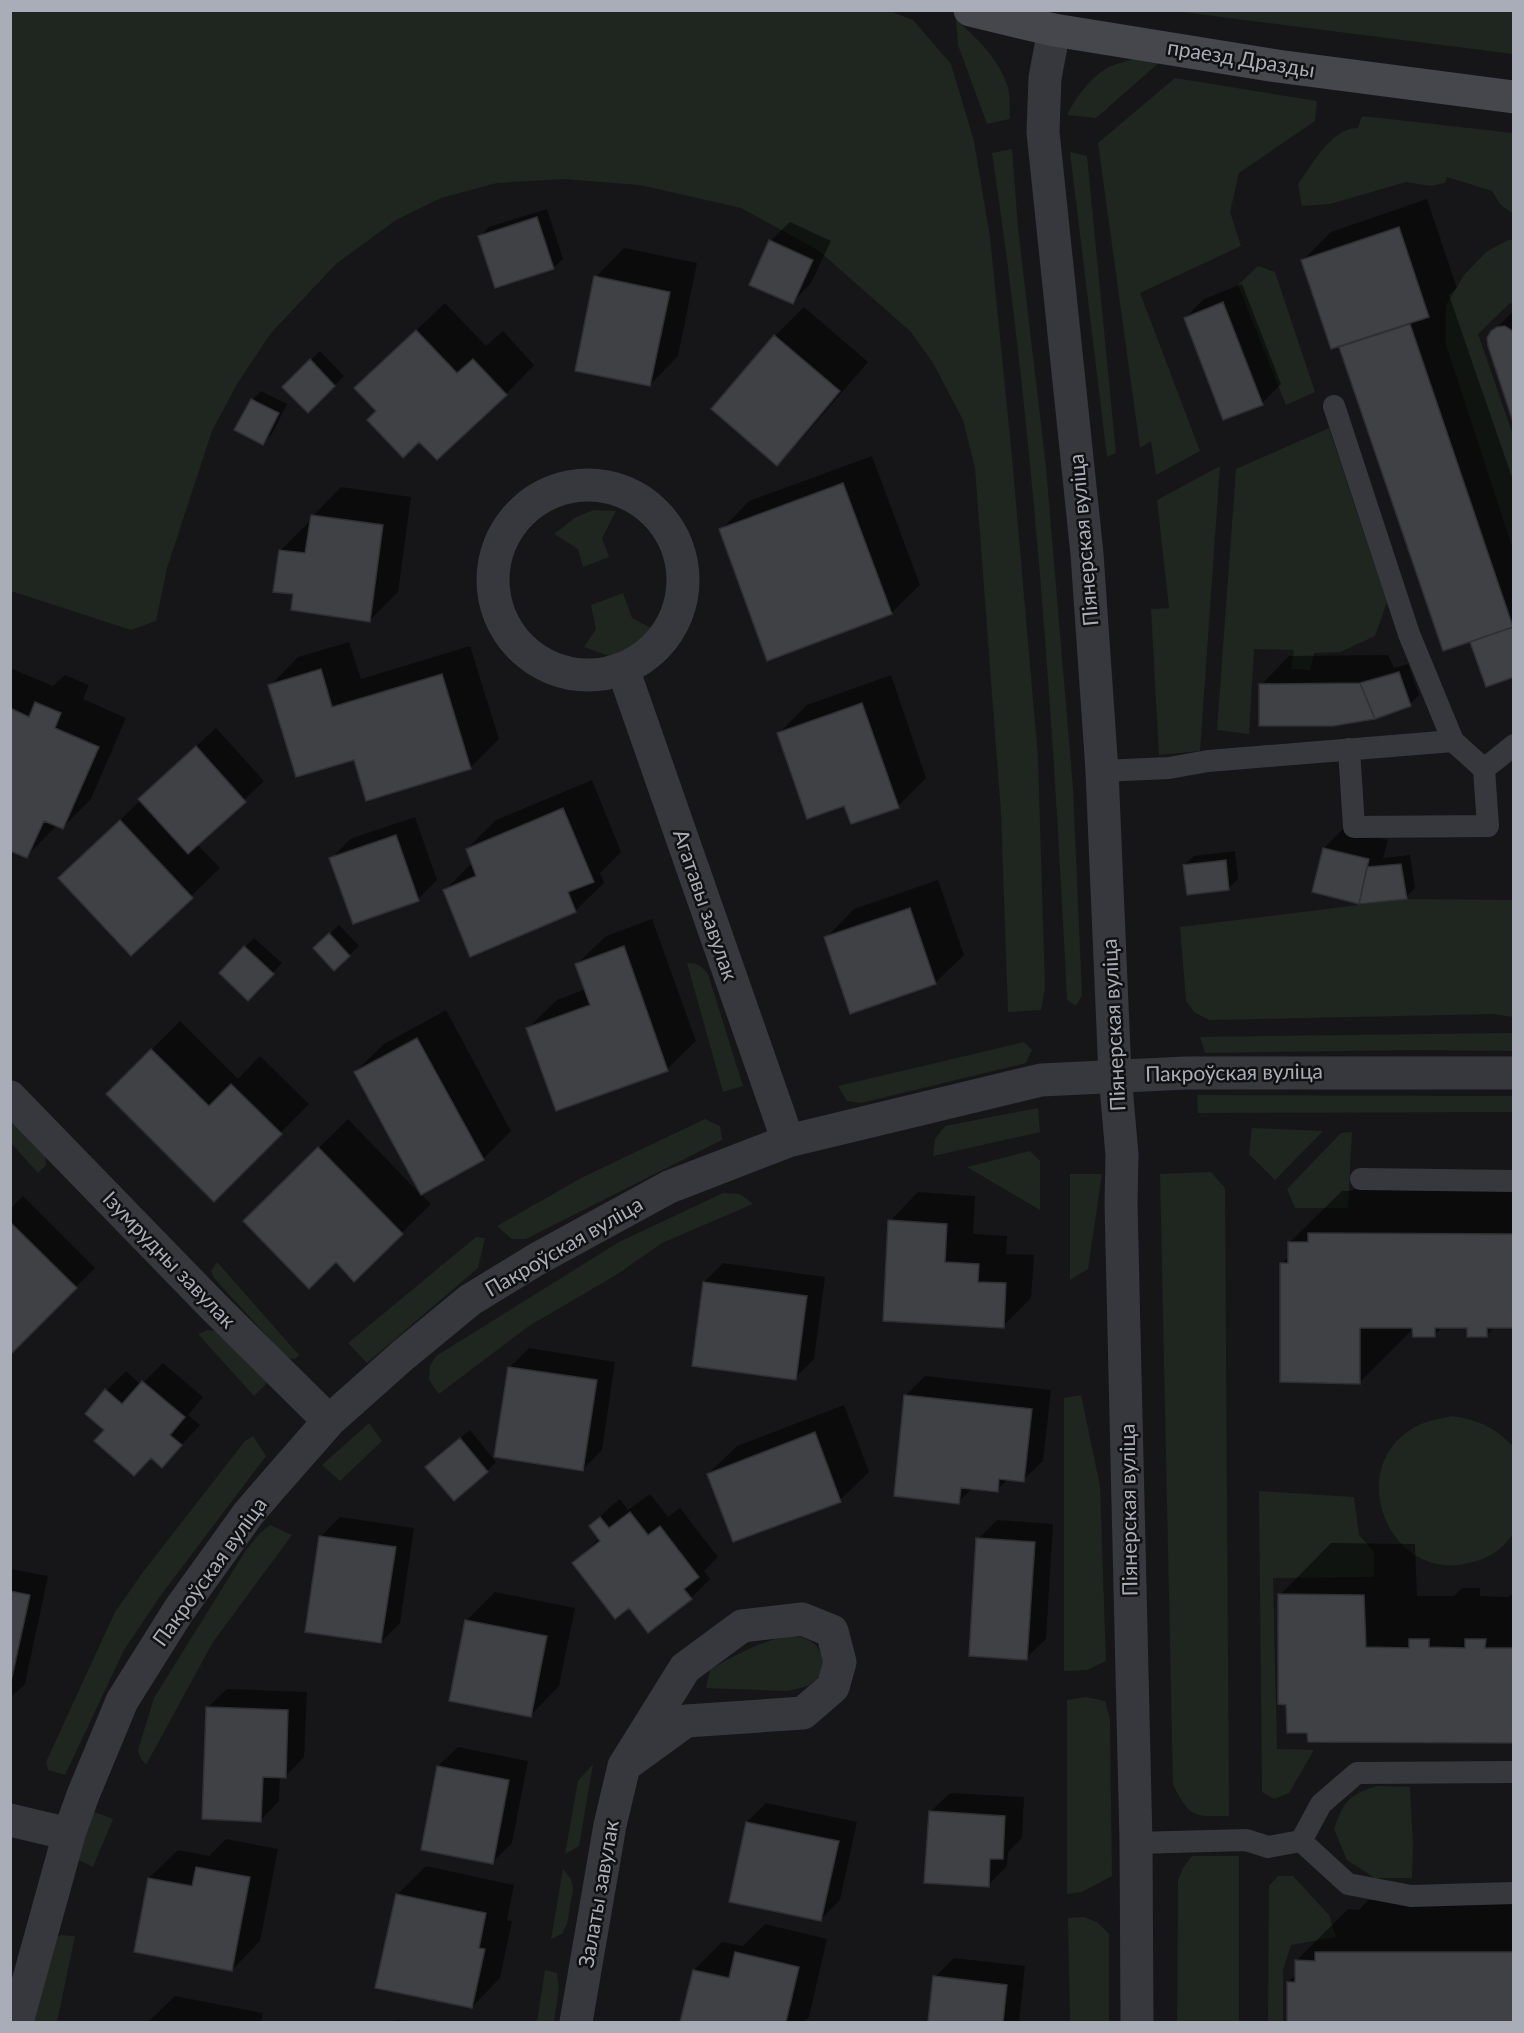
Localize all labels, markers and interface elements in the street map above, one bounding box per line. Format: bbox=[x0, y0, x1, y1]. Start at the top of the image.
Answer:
street label: праезд Дразды bbox=[1166, 34, 1317, 82]
street label: Піянерская вуліца bbox=[1063, 453, 1102, 627]
street label: Агатавы завулак bbox=[669, 826, 744, 984]
street label: Піянерская вуліца bbox=[1095, 938, 1130, 1112]
street label: Пакроўская вуліца bbox=[1145, 1057, 1323, 1086]
street label: Ізумрудны завулак bbox=[98, 1185, 242, 1333]
street label: Пакроўская вуліца bbox=[480, 1190, 647, 1301]
street label: Піянерская вуліца bbox=[1113, 1423, 1142, 1597]
street label: Пакроўская вуліца bbox=[146, 1492, 271, 1650]
street label: Залаты завулак bbox=[572, 1818, 623, 1969]

